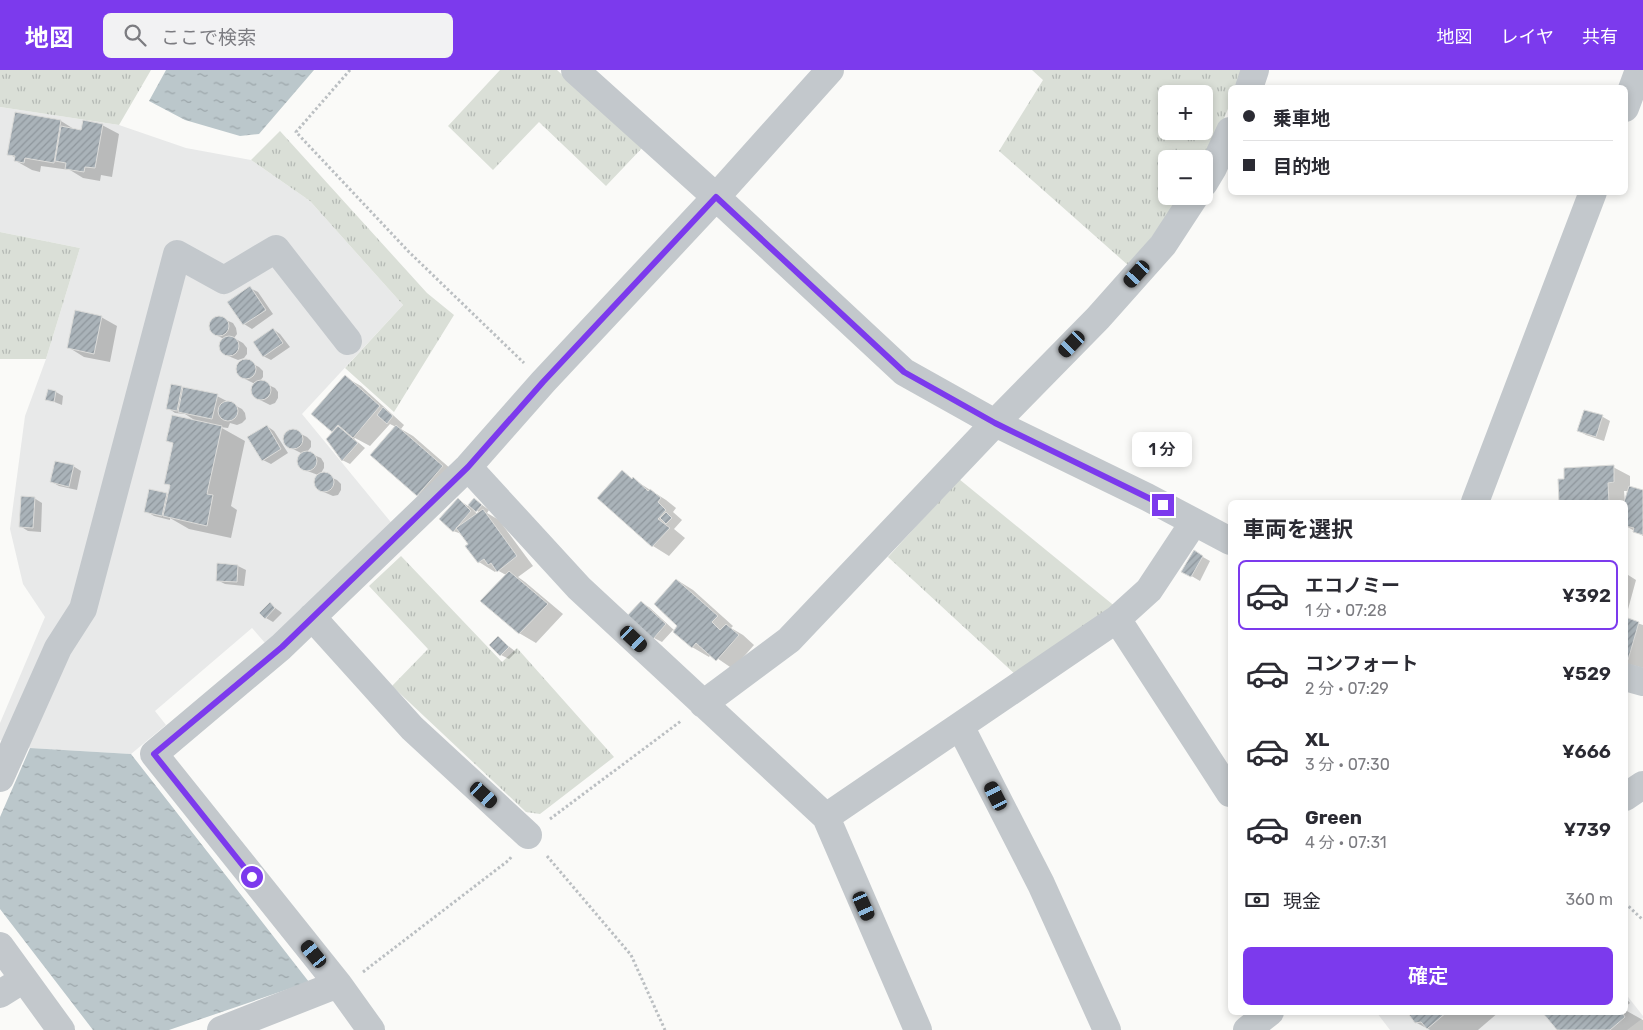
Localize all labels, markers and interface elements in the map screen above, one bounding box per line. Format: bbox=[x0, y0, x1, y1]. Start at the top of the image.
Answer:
search box bbox=[103, 13, 453, 58]
icon: search bbox=[121, 21, 149, 49]
text: 地図 bbox=[25, 24, 73, 52]
text: ここで検索 bbox=[161, 26, 256, 49]
text: 地図 bbox=[1437, 26, 1473, 48]
text: レイヤ bbox=[1501, 26, 1554, 48]
text: 共有 bbox=[1582, 26, 1618, 48]
map controls bbox=[1158, 85, 1213, 205]
button: + bbox=[1158, 85, 1213, 140]
text: 乗車地 bbox=[1273, 107, 1330, 130]
button: − bbox=[1158, 150, 1213, 205]
text: 目的地 bbox=[1273, 155, 1330, 178]
car bbox=[1121, 258, 1152, 290]
car bbox=[1056, 328, 1087, 360]
callout: 1 分 bbox=[1133, 432, 1193, 468]
text: 1 分 bbox=[1148, 440, 1176, 459]
route end bbox=[1152, 494, 1174, 516]
text: 車両を選択 bbox=[1243, 516, 1353, 543]
icon: car bbox=[1245, 573, 1290, 618]
text: エコノミー bbox=[1305, 574, 1400, 597]
text: ¥392 bbox=[1562, 584, 1611, 607]
text: 1 分 · 07:28 bbox=[1305, 601, 1387, 620]
car bbox=[617, 623, 650, 655]
icon: car bbox=[1245, 651, 1290, 696]
text: コンフォート bbox=[1305, 652, 1418, 675]
text: ¥529 bbox=[1562, 662, 1611, 685]
text: 2 分 · 07:29 bbox=[1305, 679, 1389, 698]
text: XL bbox=[1305, 728, 1329, 751]
icon: car bbox=[1245, 729, 1290, 774]
text: ¥666 bbox=[1562, 740, 1611, 763]
text: 3 分 · 07:30 bbox=[1305, 755, 1390, 774]
car bbox=[467, 779, 500, 811]
car bbox=[982, 779, 1009, 813]
text: Green bbox=[1305, 806, 1362, 829]
icon: car bbox=[1245, 807, 1290, 852]
text: ¥739 bbox=[1563, 818, 1611, 841]
text: 4 分 · 07:31 bbox=[1305, 833, 1387, 852]
route start bbox=[241, 866, 263, 888]
icon: cash bbox=[1243, 886, 1271, 914]
car bbox=[851, 889, 876, 923]
text: 現金 bbox=[1283, 890, 1321, 913]
text: 360 m bbox=[1565, 890, 1613, 909]
car bbox=[298, 938, 329, 970]
button: 確定 bbox=[1243, 947, 1613, 1005]

